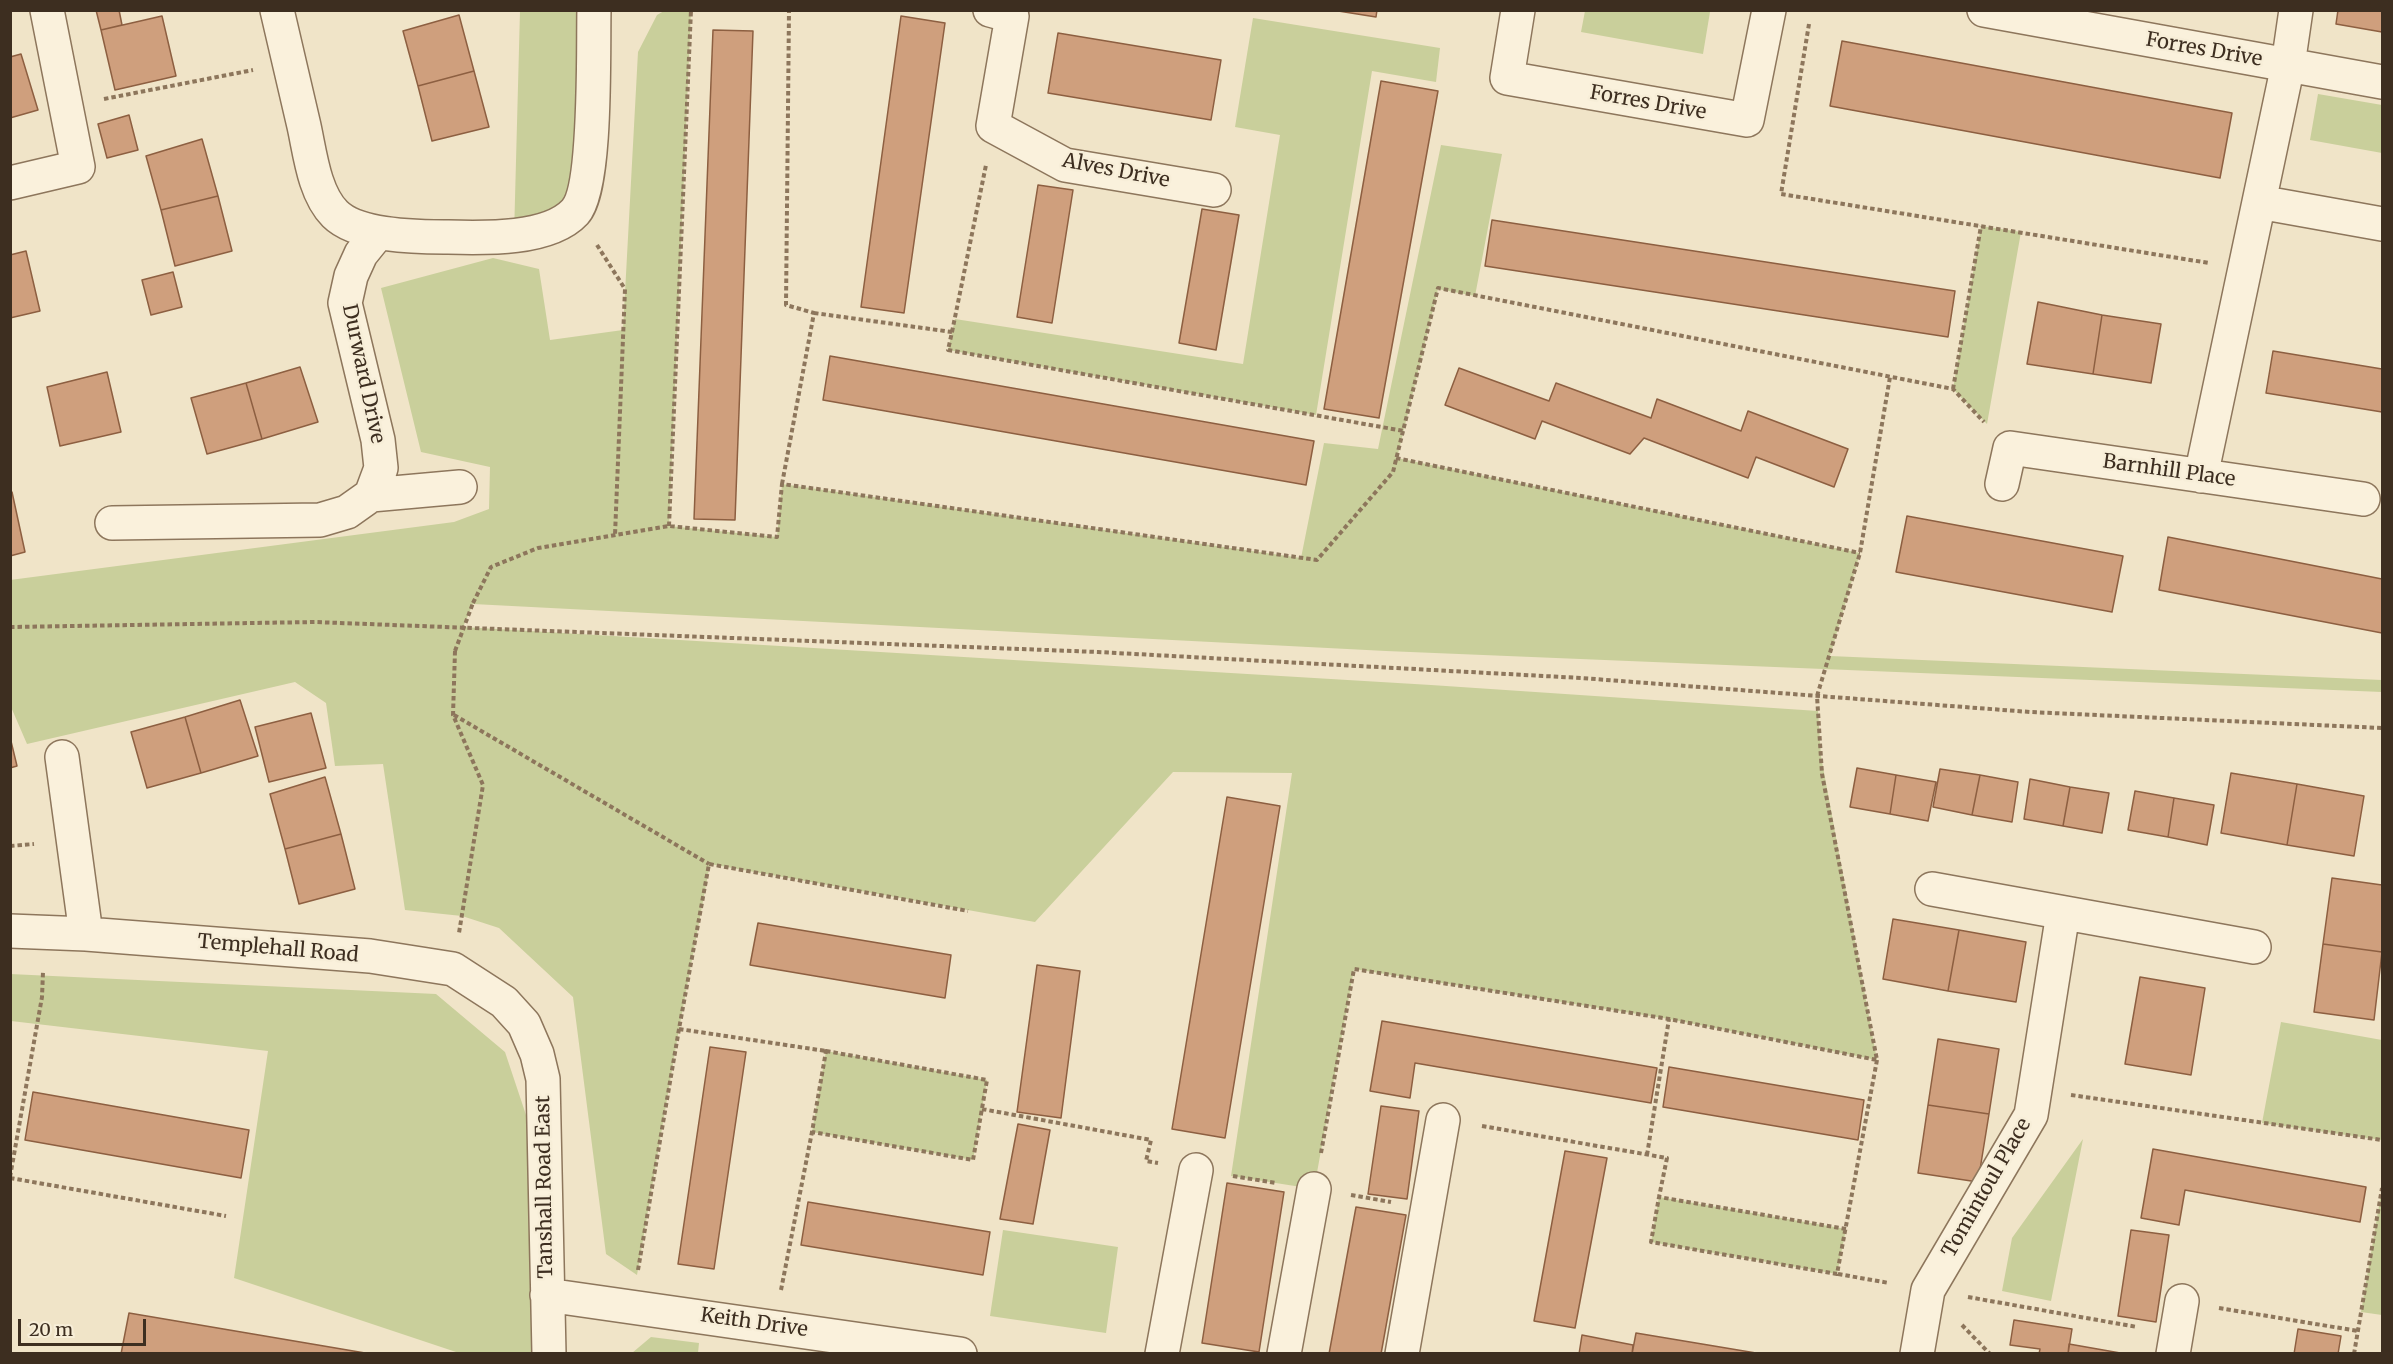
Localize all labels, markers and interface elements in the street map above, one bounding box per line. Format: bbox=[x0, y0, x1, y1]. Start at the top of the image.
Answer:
street label: Forres Drive bbox=[2144, 28, 2264, 72]
street label: Forres Drive bbox=[1588, 81, 1708, 125]
street label: Alves Drive bbox=[1060, 149, 1172, 193]
street label: Durward Drive bbox=[337, 302, 389, 446]
street label: Barnhill Place bbox=[2101, 450, 2237, 492]
street label: Templehall Road bbox=[197, 930, 359, 968]
street label: Tanshall Road East bbox=[531, 1095, 559, 1279]
street label: Tomintoul Place bbox=[1937, 1114, 2037, 1262]
street label: Keith Drive bbox=[699, 1304, 809, 1342]
scale bar bbox=[21, 1307, 148, 1345]
text: 20 m bbox=[29, 1318, 73, 1341]

